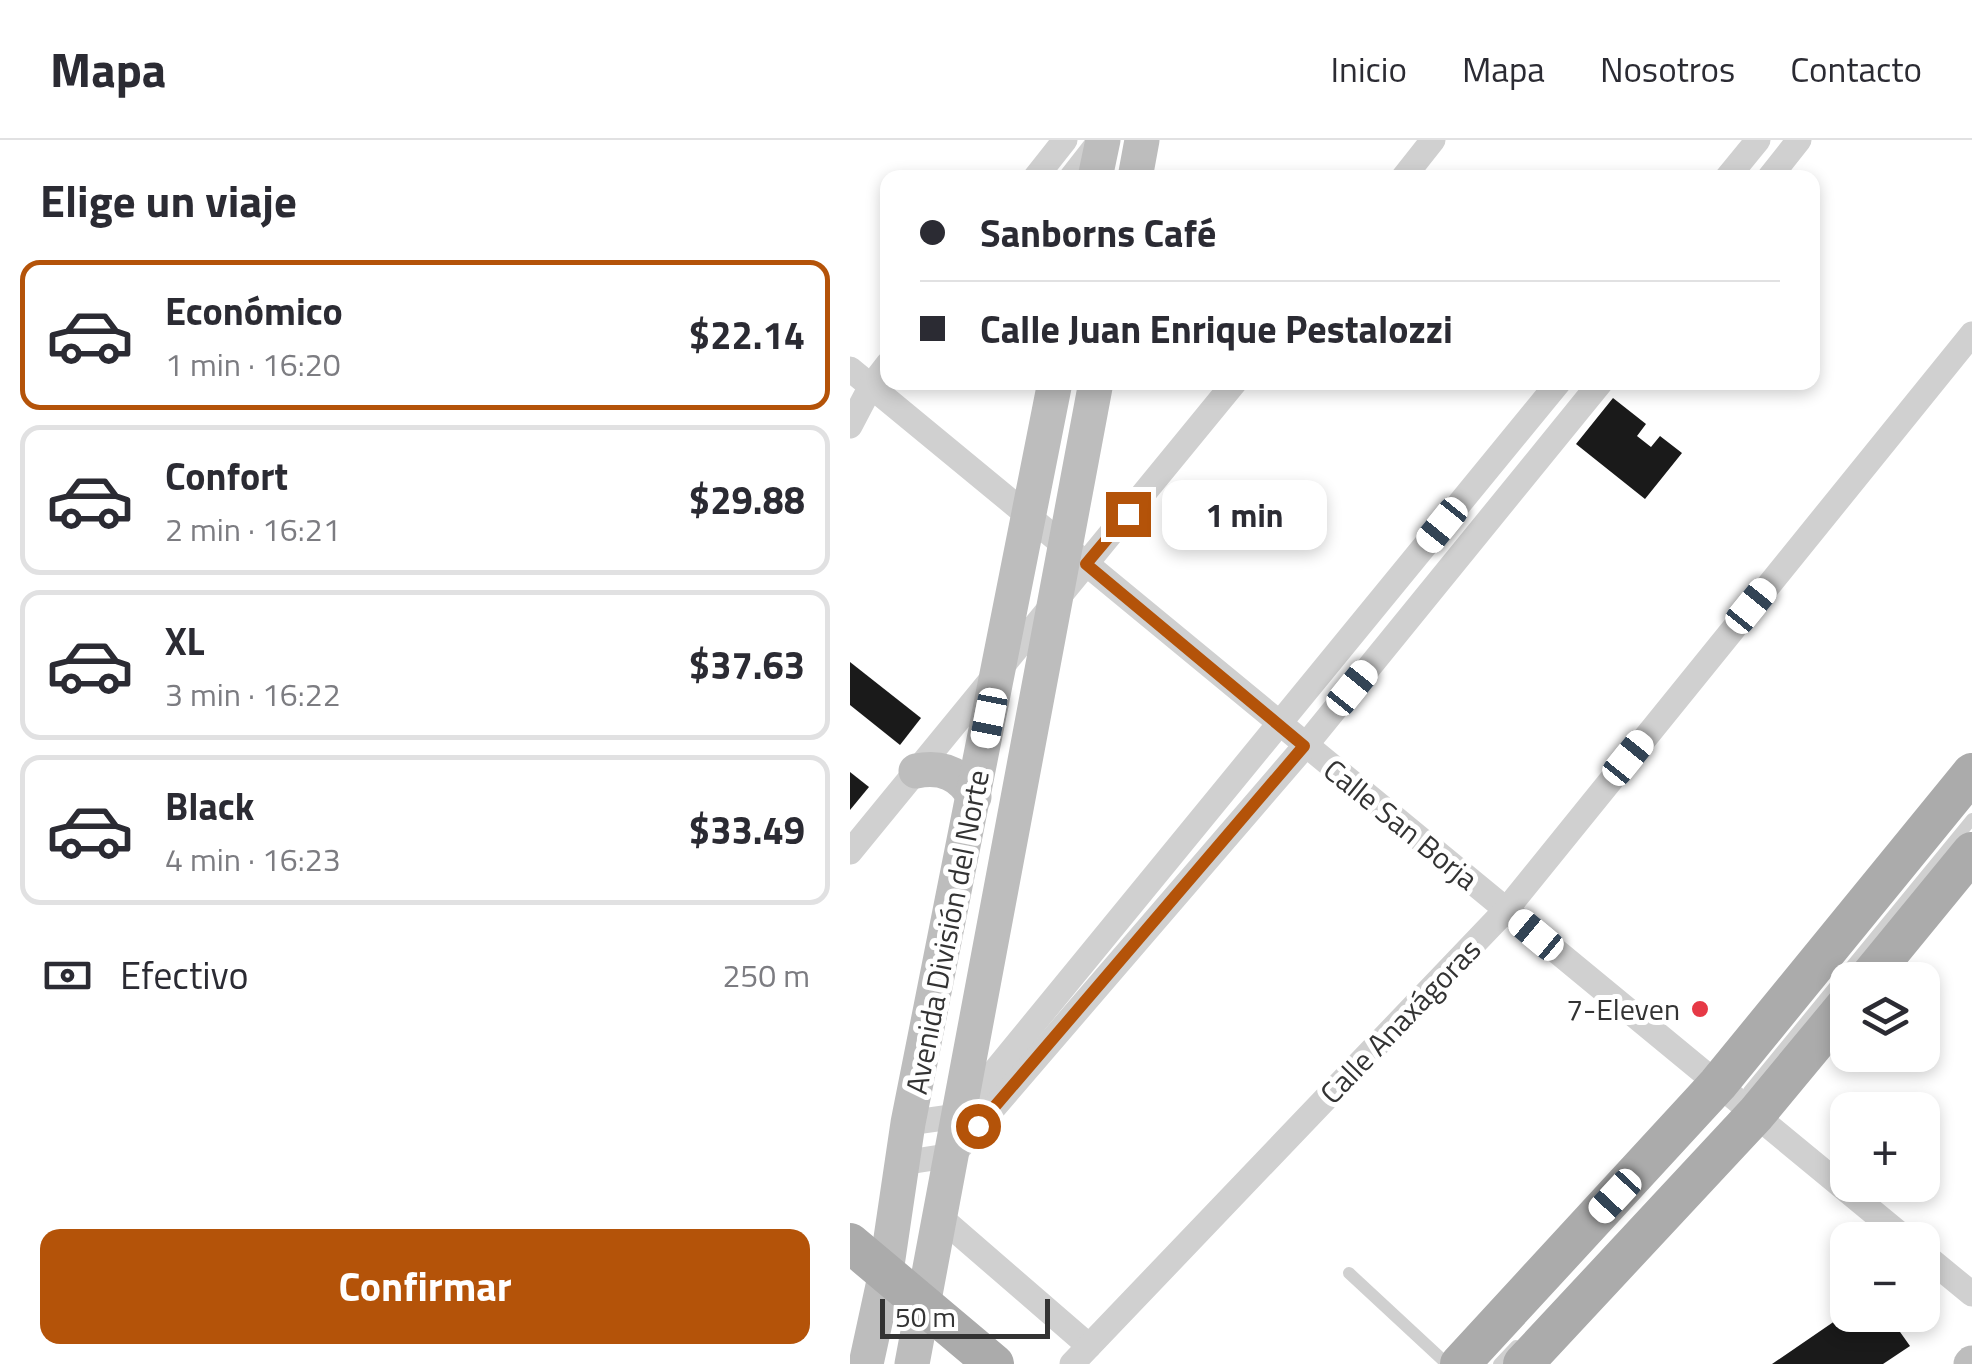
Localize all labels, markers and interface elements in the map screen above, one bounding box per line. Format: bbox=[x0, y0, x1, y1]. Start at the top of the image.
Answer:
text: Mapa bbox=[50, 33, 166, 106]
text: Inicio bbox=[1330, 42, 1407, 96]
text: Mapa bbox=[1462, 42, 1545, 96]
text: Nosotros bbox=[1600, 42, 1735, 96]
text: Contacto bbox=[1790, 42, 1922, 96]
text: Elige un viaje bbox=[40, 166, 297, 234]
text: Sanborns Café bbox=[980, 204, 1216, 262]
text: Económico bbox=[165, 282, 343, 340]
icon: car bbox=[45, 290, 135, 380]
text: Calle Juan Enrique Pestalozzi bbox=[980, 300, 1453, 358]
text: $22.14 bbox=[689, 306, 805, 364]
text: 1 min · 16:20 bbox=[165, 340, 341, 388]
text: Confort bbox=[165, 447, 288, 505]
icon: car bbox=[45, 455, 135, 545]
text: $29.88 bbox=[689, 471, 805, 529]
callout: 1 min bbox=[1163, 479, 1328, 549]
text: 1 min bbox=[1206, 491, 1283, 539]
route end bbox=[1106, 492, 1151, 537]
car bbox=[1411, 492, 1473, 558]
text: 2 min · 16:21 bbox=[165, 505, 341, 553]
car bbox=[1720, 573, 1782, 639]
text: XL bbox=[165, 612, 205, 670]
icon: car bbox=[45, 620, 135, 710]
text: $37.63 bbox=[689, 636, 805, 694]
car bbox=[1321, 655, 1383, 721]
text: 3 min · 16:22 bbox=[165, 670, 341, 718]
car bbox=[969, 686, 1009, 750]
car bbox=[1597, 725, 1659, 791]
street label: Calle San Borja bbox=[1314, 747, 1488, 901]
street label: Avenida División del Norte bbox=[893, 766, 1001, 1098]
text: Black bbox=[165, 777, 254, 835]
icon: car bbox=[45, 785, 135, 875]
text: $33.49 bbox=[689, 801, 805, 859]
text: 4 min · 16:23 bbox=[165, 835, 341, 883]
car bbox=[1503, 904, 1569, 966]
street label: Calle Anaxágoras bbox=[1309, 928, 1491, 1114]
text: Efectivo bbox=[120, 946, 249, 1004]
icon: cash bbox=[40, 948, 95, 1003]
text: 250 m bbox=[722, 951, 810, 999]
map controls bbox=[1830, 962, 1940, 1332]
button: layers bbox=[1830, 962, 1940, 1072]
place label: 7-Eleven bbox=[1566, 986, 1680, 1032]
marker: 7-Eleven bbox=[1689, 998, 1711, 1020]
button: + bbox=[1830, 1092, 1940, 1202]
route start bbox=[956, 1104, 1001, 1149]
car bbox=[1584, 1164, 1646, 1228]
button: − bbox=[1830, 1222, 1940, 1332]
button: Confirmar bbox=[40, 1229, 810, 1344]
scale bar bbox=[880, 1294, 1050, 1338]
text: 50 m bbox=[895, 1295, 956, 1338]

